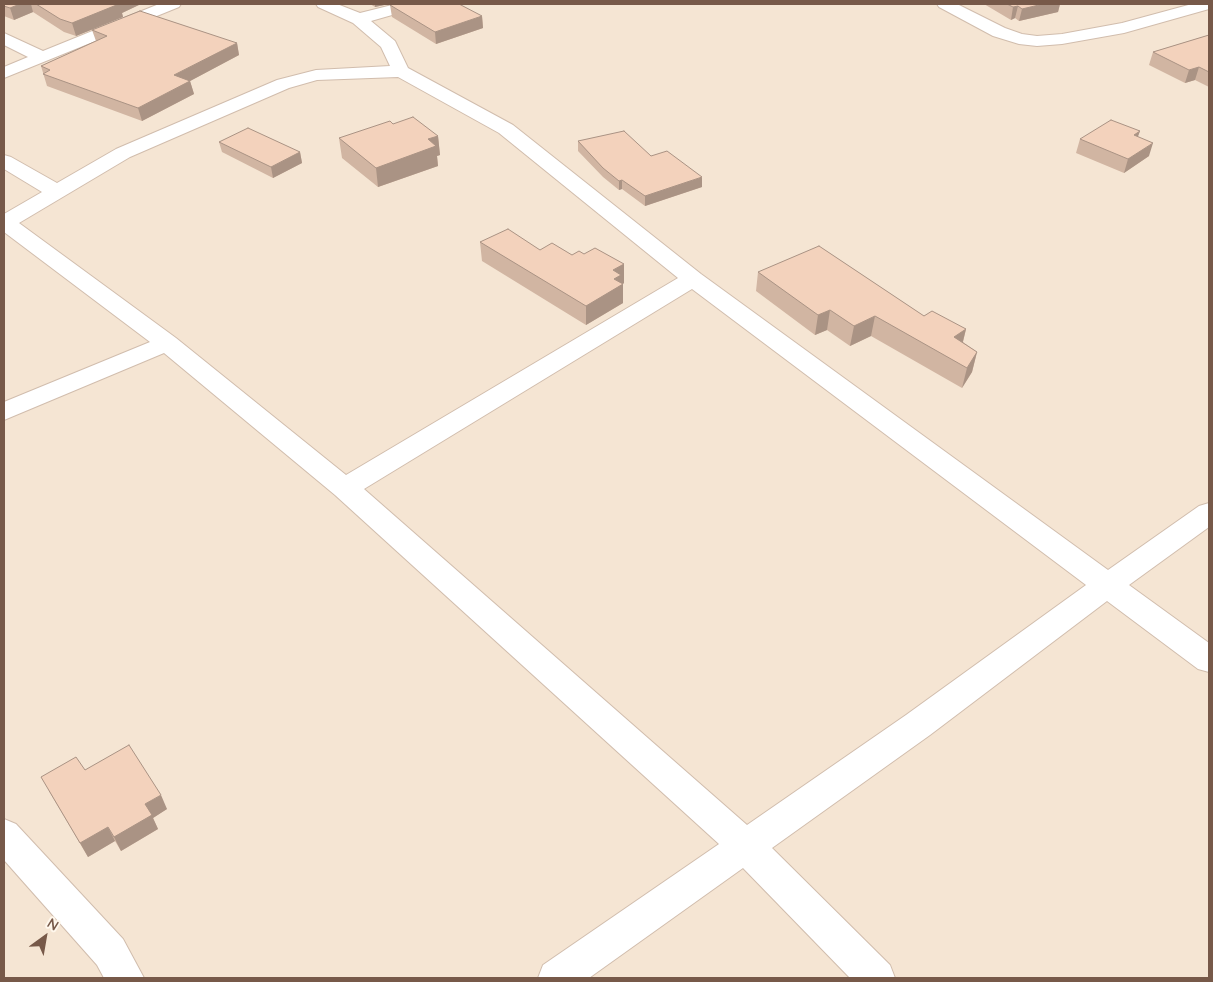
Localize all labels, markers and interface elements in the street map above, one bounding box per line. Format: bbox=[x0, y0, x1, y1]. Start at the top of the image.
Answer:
north arrow bbox=[20, 912, 70, 962]
text: N bbox=[44, 914, 62, 935]

